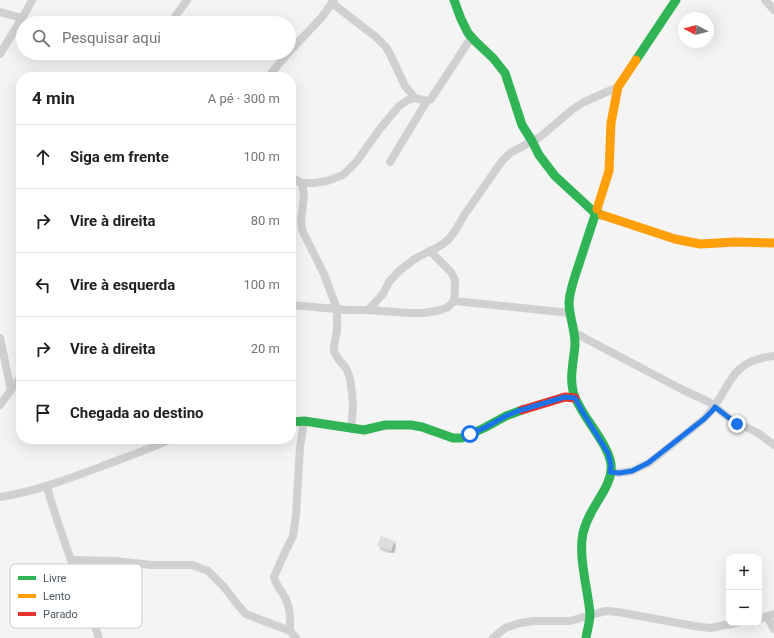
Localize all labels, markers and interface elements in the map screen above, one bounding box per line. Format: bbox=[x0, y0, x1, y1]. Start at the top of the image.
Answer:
north arrow bbox=[678, 12, 714, 48]
search box bbox=[16, 16, 296, 60]
icon: search bbox=[30, 27, 52, 49]
text: Pesquisar aqui bbox=[62, 29, 161, 47]
text: 4 min bbox=[32, 88, 75, 108]
text: A pé · 300 m bbox=[208, 91, 280, 106]
icon: ahead bbox=[32, 146, 54, 168]
text: Siga em frente bbox=[70, 148, 169, 166]
text: 100 m bbox=[243, 149, 280, 164]
icon: right bbox=[32, 210, 54, 232]
text: Vire à direita bbox=[70, 212, 156, 230]
text: 80 m bbox=[251, 213, 280, 228]
icon: left bbox=[32, 274, 54, 296]
text: Vire à esquerda bbox=[70, 276, 175, 294]
text: 100 m bbox=[243, 277, 280, 292]
icon: right bbox=[32, 338, 54, 360]
text: Vire à direita bbox=[70, 340, 156, 358]
text: 20 m bbox=[251, 341, 280, 356]
icon: arrive bbox=[32, 402, 54, 424]
text: Chegada ao destino bbox=[70, 404, 204, 422]
route end bbox=[728, 415, 746, 433]
route start bbox=[461, 425, 479, 443]
map controls bbox=[726, 554, 762, 626]
button: + bbox=[726, 554, 762, 590]
legend bbox=[10, 564, 142, 628]
text: Livre bbox=[43, 572, 67, 585]
text: Lento bbox=[43, 590, 71, 603]
button: − bbox=[726, 590, 762, 626]
text: Parado bbox=[43, 608, 78, 621]

